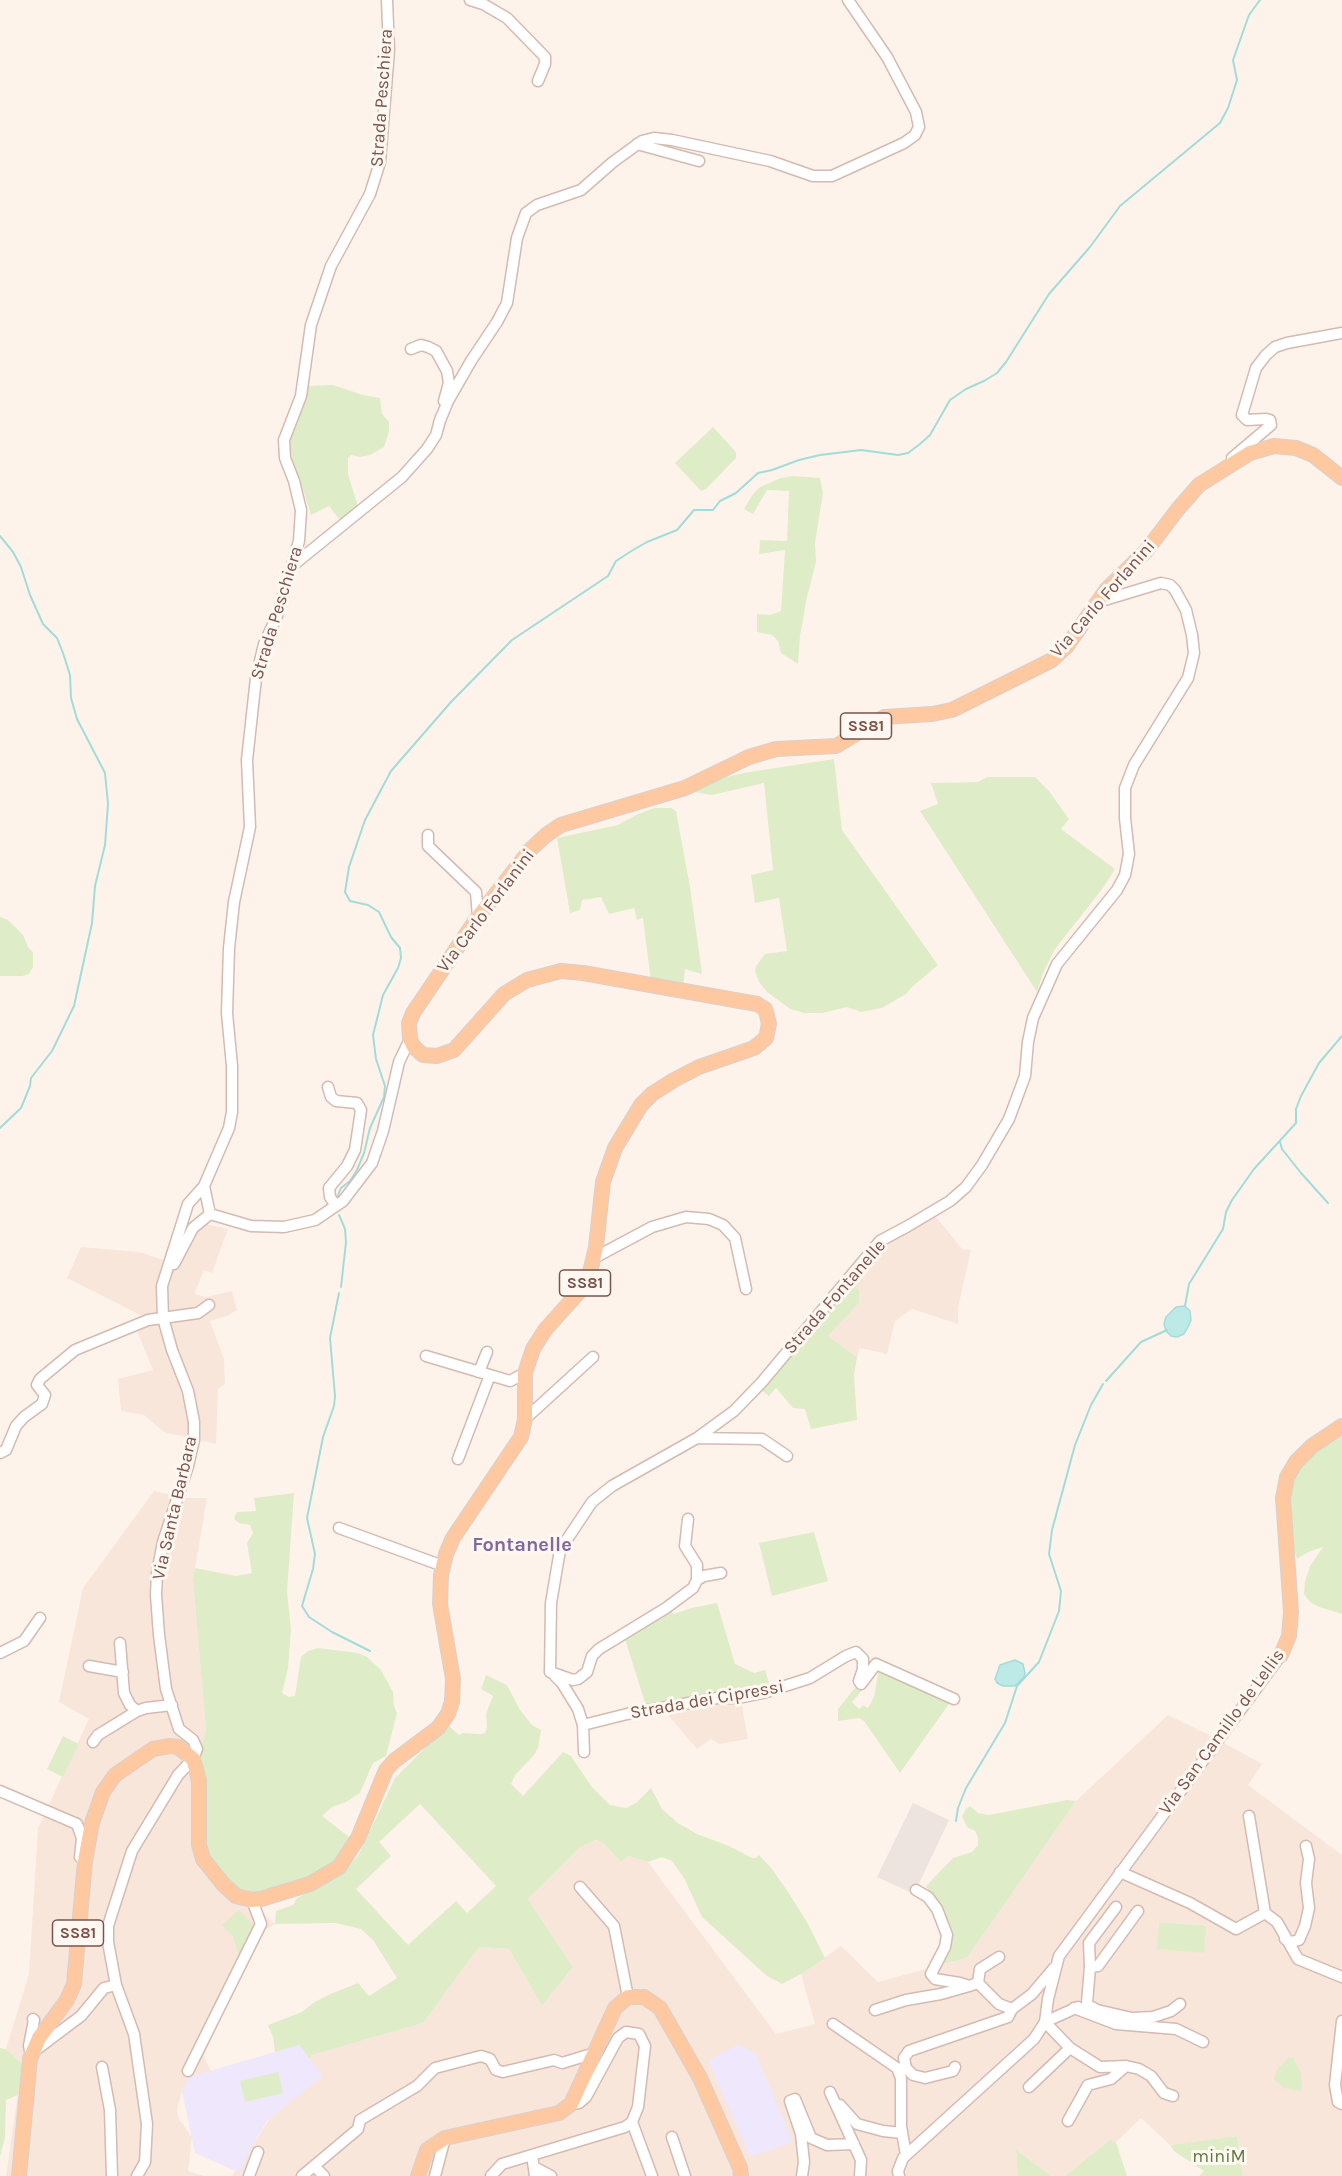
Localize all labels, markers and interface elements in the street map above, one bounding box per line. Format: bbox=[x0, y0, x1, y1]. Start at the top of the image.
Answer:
street label: Strada Peschiera bbox=[366, 28, 398, 168]
street label: Via Carlo Forlanini bbox=[1046, 536, 1160, 662]
street label: Strada Peschiera bbox=[246, 543, 308, 683]
road number: SS81 bbox=[840, 713, 892, 739]
street label: Via Carlo Forlanini bbox=[433, 845, 539, 977]
street label: Strada Fontanelle bbox=[779, 1235, 891, 1359]
road number: SS81 bbox=[560, 1270, 610, 1296]
street label: Via Santa Barbara bbox=[148, 1434, 202, 1582]
district label: Fontanelle bbox=[472, 1533, 572, 1557]
street label: Via San Camillo de Lellis bbox=[1155, 1645, 1289, 1819]
street label: Strada dei Cipressi bbox=[629, 1676, 785, 1724]
road number: SS81 bbox=[52, 1920, 104, 1946]
park label: miniM bbox=[1192, 2146, 1246, 2168]

